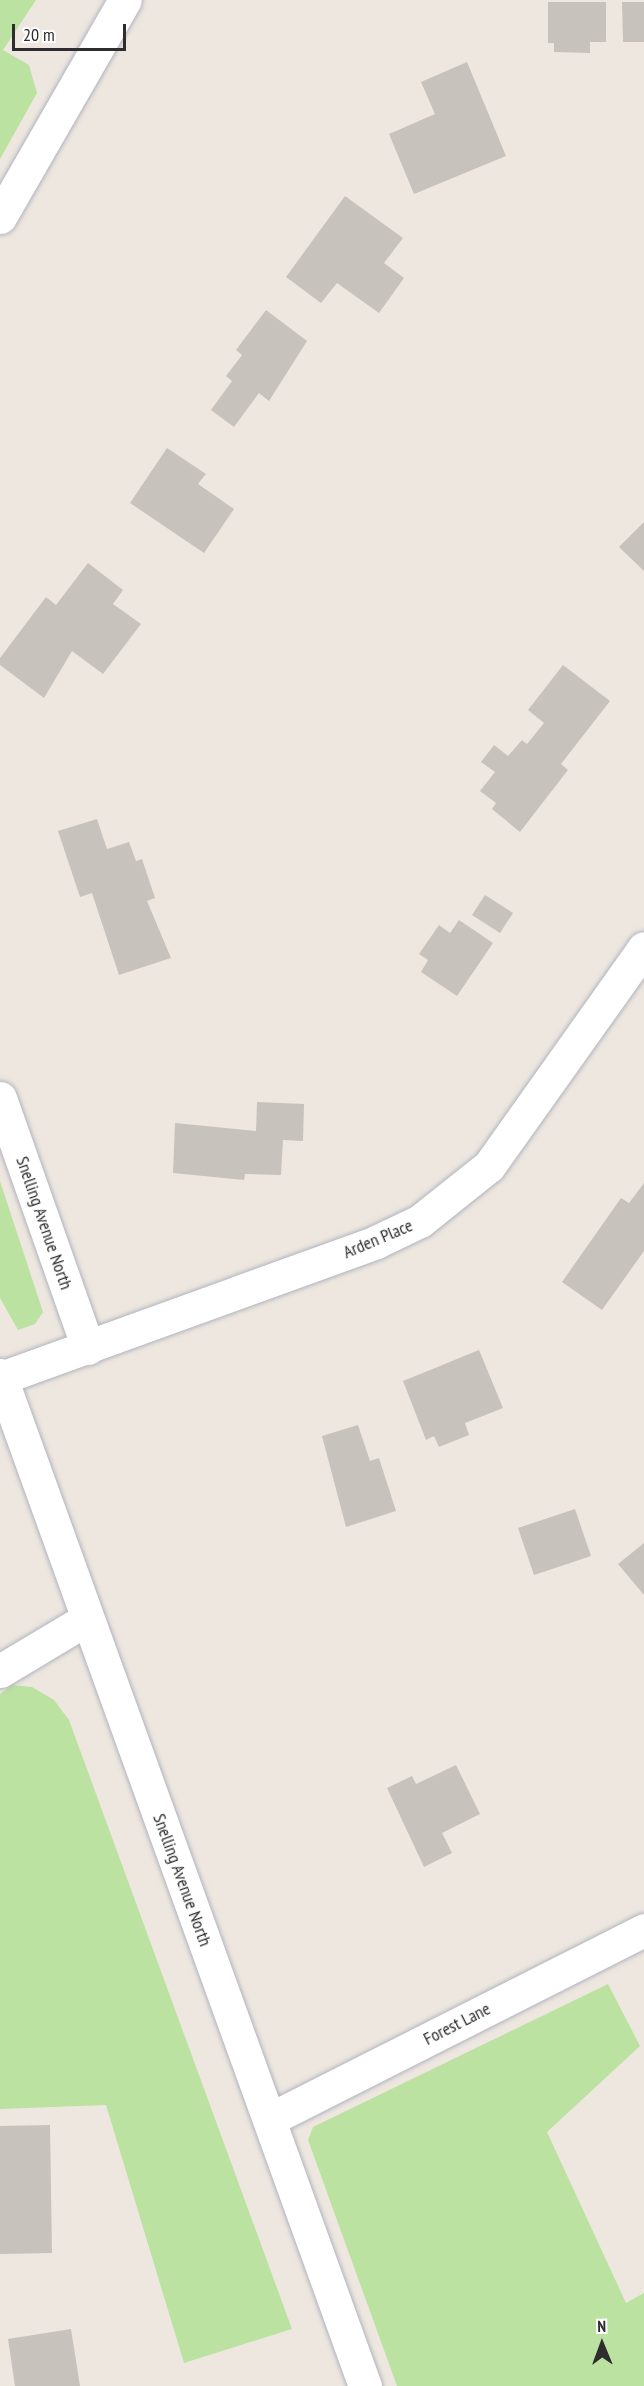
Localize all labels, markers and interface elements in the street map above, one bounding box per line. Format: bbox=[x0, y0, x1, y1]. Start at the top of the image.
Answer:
scale bar bbox=[15, 12, 129, 50]
text: 20 m bbox=[23, 23, 55, 46]
street label: Snelling Avenue North bbox=[11, 1153, 77, 1293]
street label: Arden Place bbox=[340, 1215, 416, 1263]
street label: Snelling Avenue North bbox=[148, 1811, 216, 1949]
street label: Forest Lane bbox=[420, 1998, 494, 2050]
north arrow bbox=[572, 2314, 632, 2374]
text: N bbox=[597, 2316, 606, 2336]

